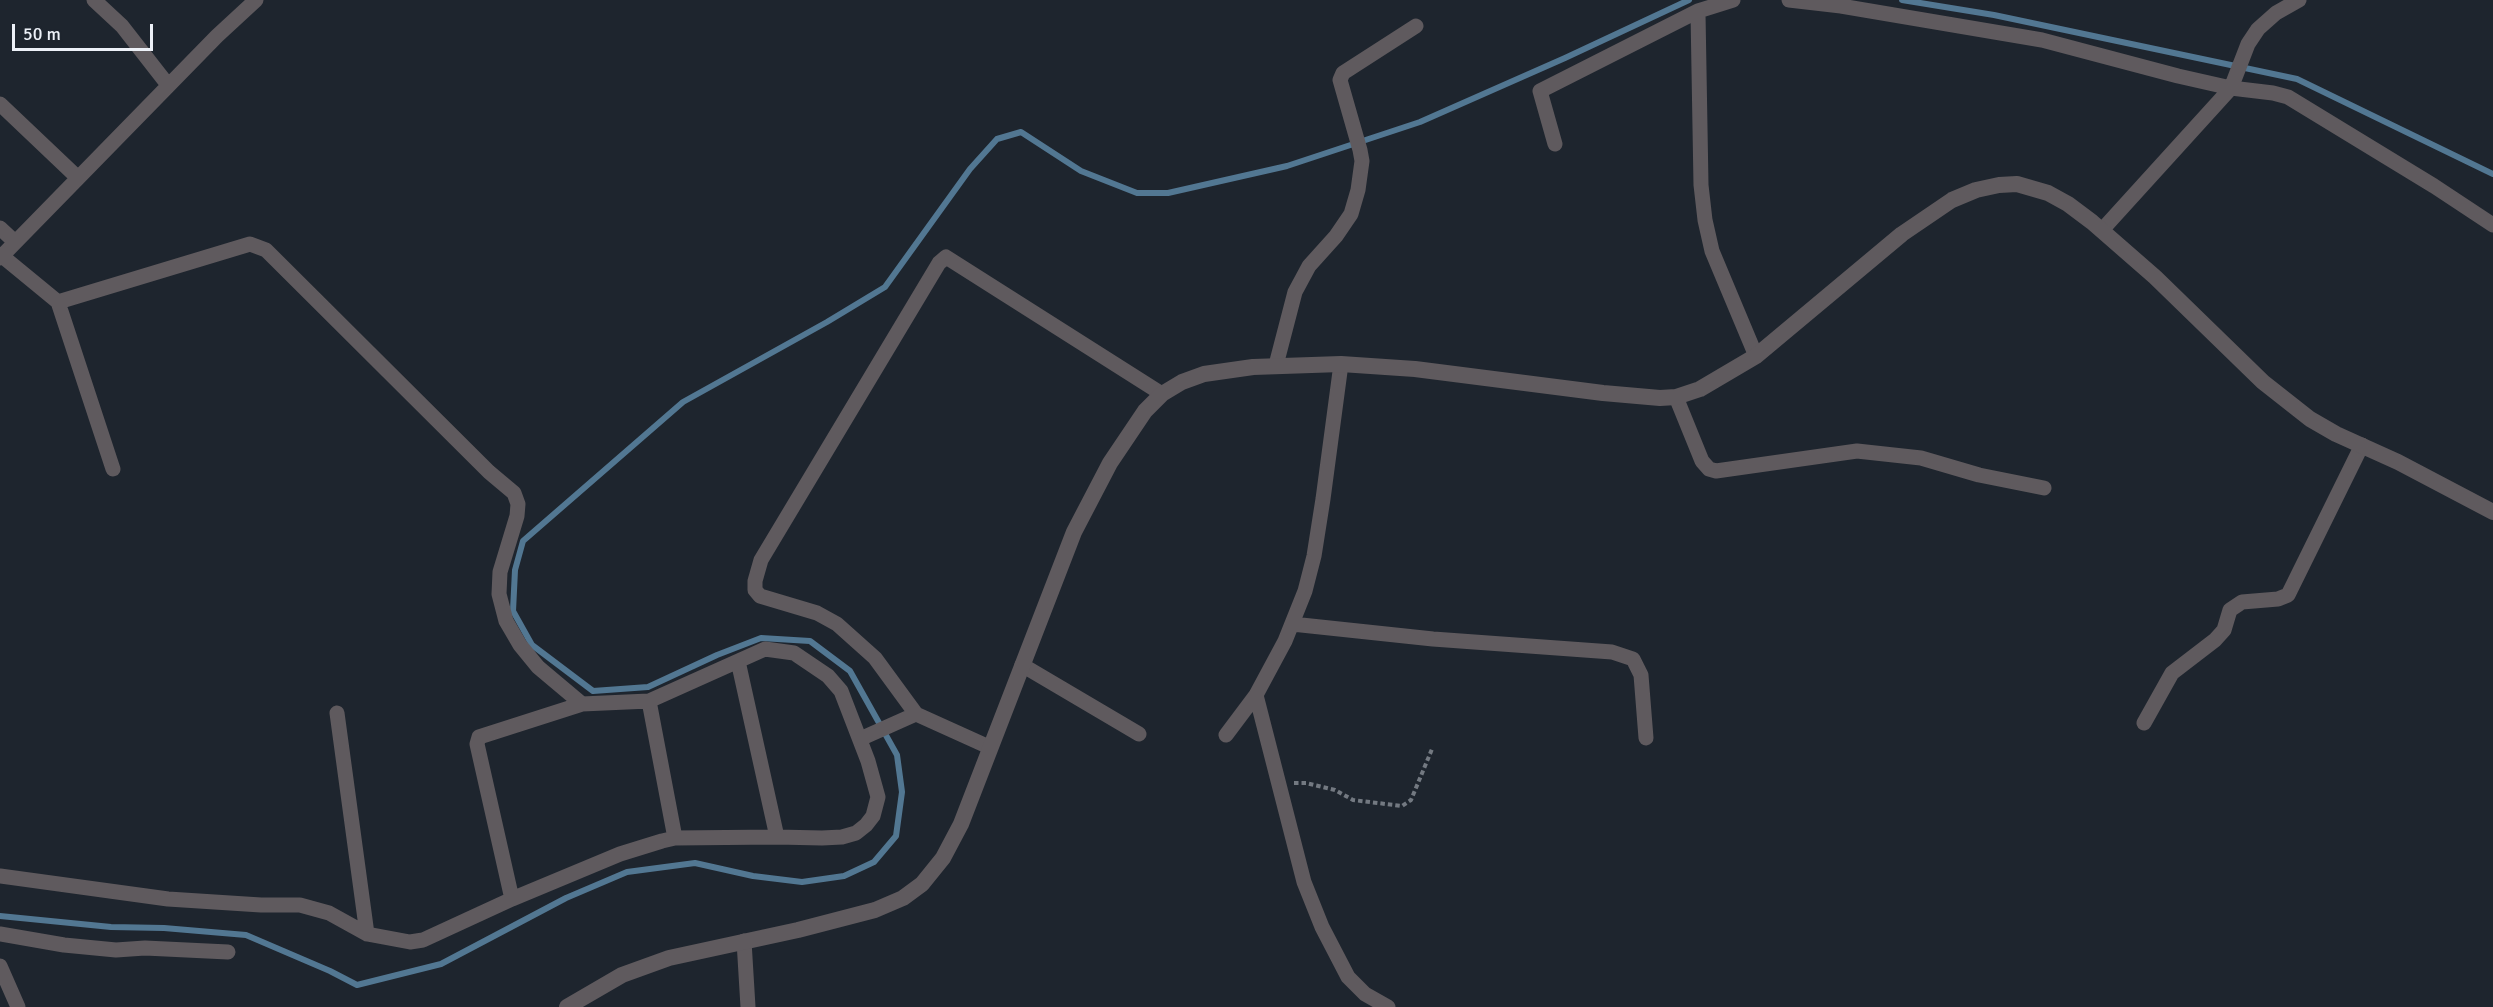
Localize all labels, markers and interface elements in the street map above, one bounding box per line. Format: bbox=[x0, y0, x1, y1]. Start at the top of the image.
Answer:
scale bar bbox=[15, 12, 156, 50]
text: 50 m bbox=[23, 23, 61, 45]

